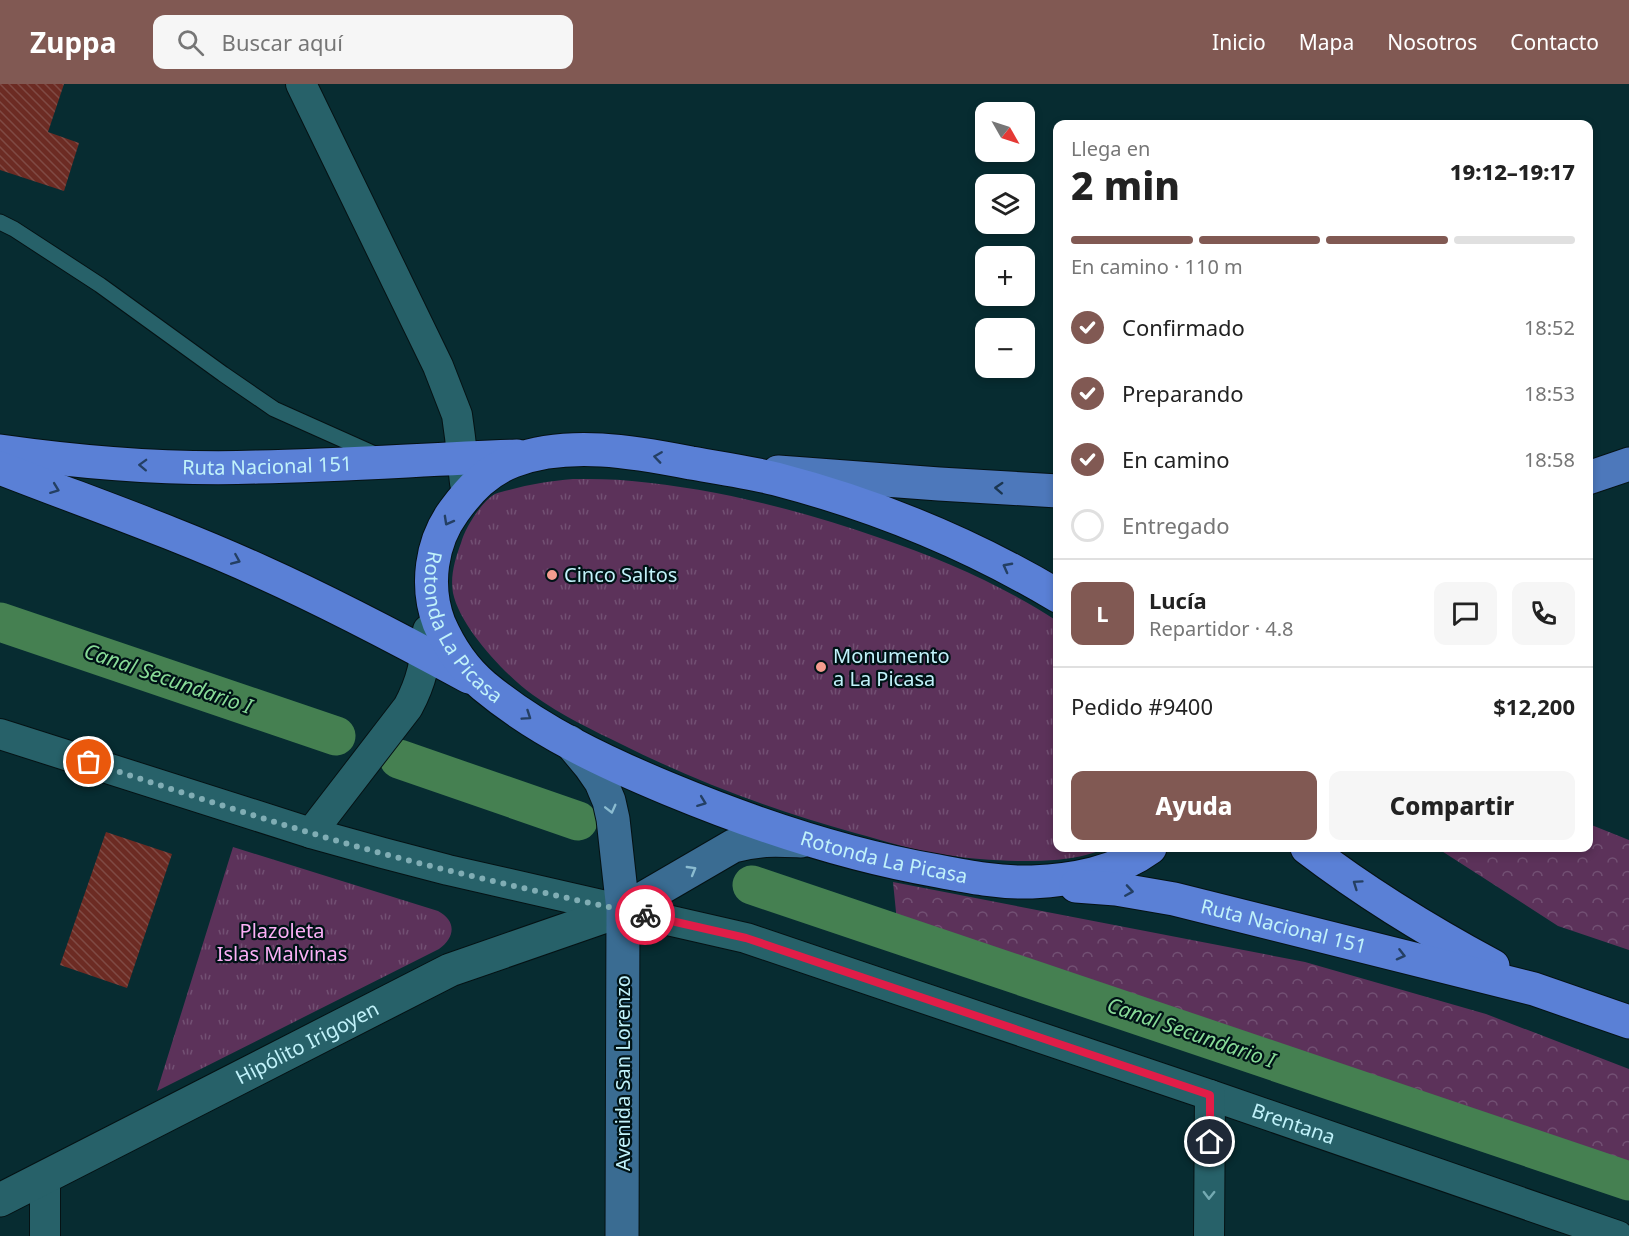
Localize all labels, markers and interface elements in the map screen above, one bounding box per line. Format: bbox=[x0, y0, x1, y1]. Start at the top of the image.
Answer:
search box bbox=[153, 15, 573, 69]
text: Zuppa bbox=[30, 23, 117, 61]
icon: search bbox=[174, 26, 207, 59]
text: Buscar aquí bbox=[222, 27, 343, 57]
text: Inicio bbox=[1212, 28, 1266, 56]
text: Mapa bbox=[1299, 28, 1354, 56]
text: Nosotros bbox=[1387, 28, 1477, 56]
text: Contacto bbox=[1510, 28, 1599, 56]
north arrow bbox=[975, 102, 1035, 162]
map controls bbox=[975, 102, 1035, 378]
text: Llega en bbox=[1071, 135, 1150, 162]
text: 19:12–19:17 bbox=[1450, 156, 1575, 186]
text: 2 min bbox=[1071, 158, 1180, 211]
button: layers bbox=[975, 174, 1035, 234]
button: + bbox=[975, 246, 1035, 306]
text: En camino · 110 m bbox=[1071, 253, 1243, 280]
icon: check bbox=[1071, 311, 1104, 344]
text: Confirmado bbox=[1122, 312, 1245, 342]
text: 18:52 bbox=[1524, 314, 1575, 341]
button: − bbox=[975, 318, 1035, 378]
icon: check bbox=[1071, 377, 1104, 410]
text: Preparando bbox=[1122, 378, 1244, 408]
text: 18:53 bbox=[1524, 380, 1575, 407]
icon: check bbox=[1071, 443, 1104, 476]
text: En camino bbox=[1122, 444, 1230, 474]
text: 18:58 bbox=[1524, 446, 1575, 473]
street label: Ruta Nacional 151 bbox=[182, 450, 353, 481]
one-way arrow bbox=[654, 452, 663, 464]
one-way arrow bbox=[139, 459, 148, 472]
one-way arrow bbox=[995, 481, 1004, 494]
one-way arrow bbox=[48, 482, 59, 494]
text: Entregado bbox=[1122, 510, 1230, 540]
one-way arrow bbox=[444, 515, 455, 525]
street label: Rotonda La Picasa bbox=[418, 549, 508, 709]
one-way arrow bbox=[230, 553, 241, 565]
place label: Cinco Saltos bbox=[564, 561, 677, 588]
one-way arrow bbox=[1002, 563, 1013, 574]
marker: Cinco Saltos bbox=[545, 568, 559, 582]
button: chat bbox=[1434, 582, 1497, 645]
button: phone bbox=[1512, 582, 1575, 645]
text: Lucía bbox=[1149, 585, 1207, 615]
text: L bbox=[1096, 598, 1109, 628]
text: Repartidor · 4.8 bbox=[1149, 615, 1294, 642]
water label: Canal Secundario I bbox=[81, 636, 257, 720]
place label: Monumento a La Picasa bbox=[833, 642, 950, 692]
marker: Monumento a La Picasa bbox=[814, 660, 828, 674]
text: Pedido #9400 bbox=[1071, 691, 1213, 721]
text: $12,200 bbox=[1493, 691, 1575, 721]
one-way arrow bbox=[520, 709, 531, 720]
pin bbox=[63, 736, 114, 787]
icon: bag bbox=[72, 745, 105, 778]
button: Ayuda bbox=[1071, 771, 1317, 840]
button: Compartir bbox=[1329, 771, 1575, 840]
one-way arrow bbox=[695, 795, 706, 807]
one-way arrow bbox=[603, 804, 616, 814]
street label: Rotonda La Picasa bbox=[797, 824, 970, 889]
one-way arrow bbox=[686, 866, 696, 878]
one-way arrow bbox=[1353, 880, 1364, 891]
one-way arrow bbox=[1124, 884, 1134, 897]
courier bbox=[615, 885, 675, 945]
street label: Ruta Nacional 151 bbox=[1198, 892, 1370, 960]
icon: bike bbox=[629, 899, 662, 932]
park label: Plazoleta Islas Malvinas bbox=[217, 917, 347, 967]
one-way arrow bbox=[1396, 948, 1406, 961]
street label: Avenida San Lorenzo bbox=[609, 975, 636, 1171]
water label: Canal Secundario I bbox=[1104, 990, 1280, 1074]
street label: Hipólito Irigoyen bbox=[231, 995, 383, 1090]
street label: Brentana bbox=[1248, 1096, 1339, 1150]
pin bbox=[1184, 1116, 1235, 1167]
icon: home bbox=[1193, 1125, 1226, 1158]
one-way arrow bbox=[1203, 1191, 1215, 1200]

